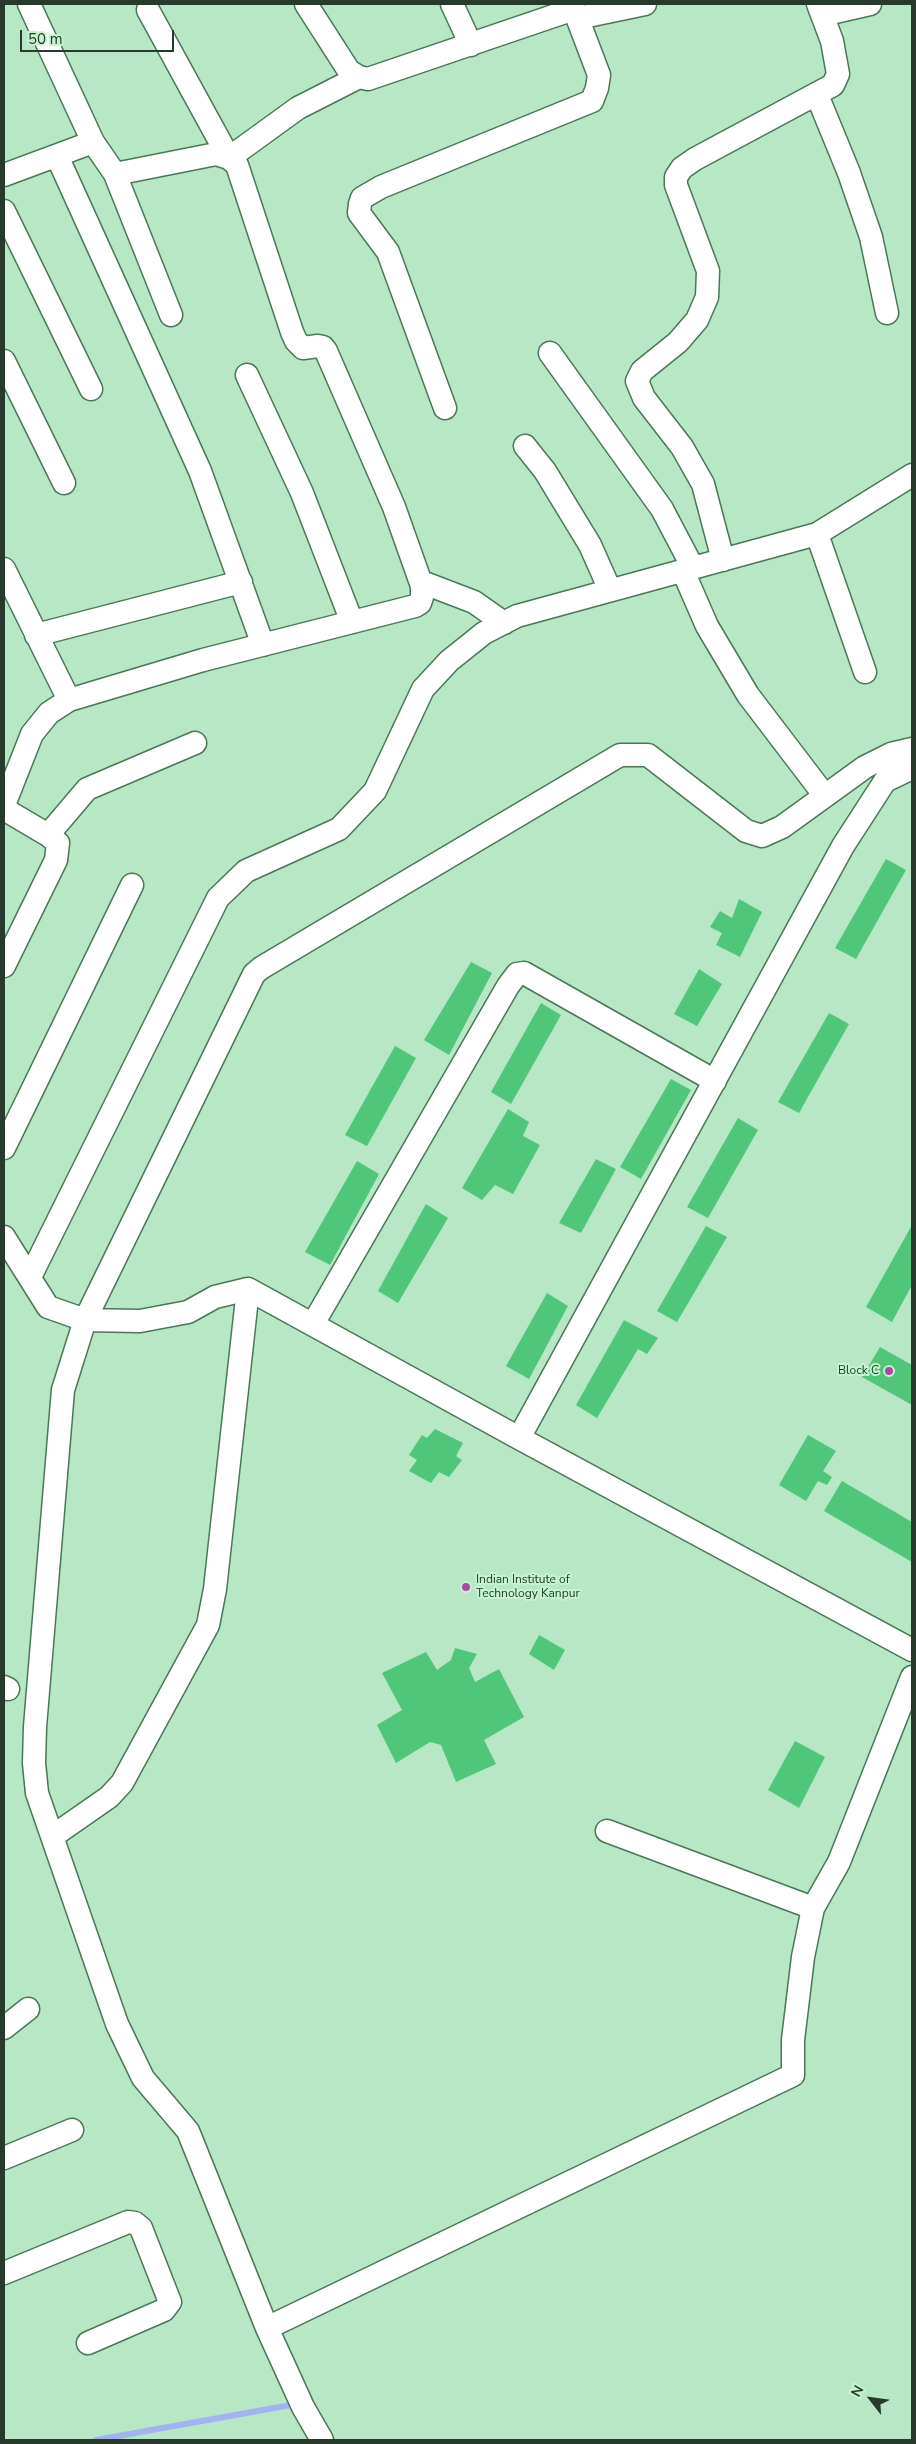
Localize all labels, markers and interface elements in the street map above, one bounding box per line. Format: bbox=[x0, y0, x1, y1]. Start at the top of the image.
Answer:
scale bar bbox=[22, 20, 176, 52]
text: 50 m bbox=[28, 29, 63, 49]
place label: Block C bbox=[838, 1364, 879, 1378]
marker: Block C bbox=[883, 1365, 895, 1377]
place label: Indian Institute of Technology Kanpur bbox=[476, 1573, 580, 1601]
marker: Indian Institute of Technology Kanpur bbox=[460, 1581, 472, 1593]
north arrow bbox=[846, 2374, 896, 2424]
text: N bbox=[847, 2382, 868, 2401]

